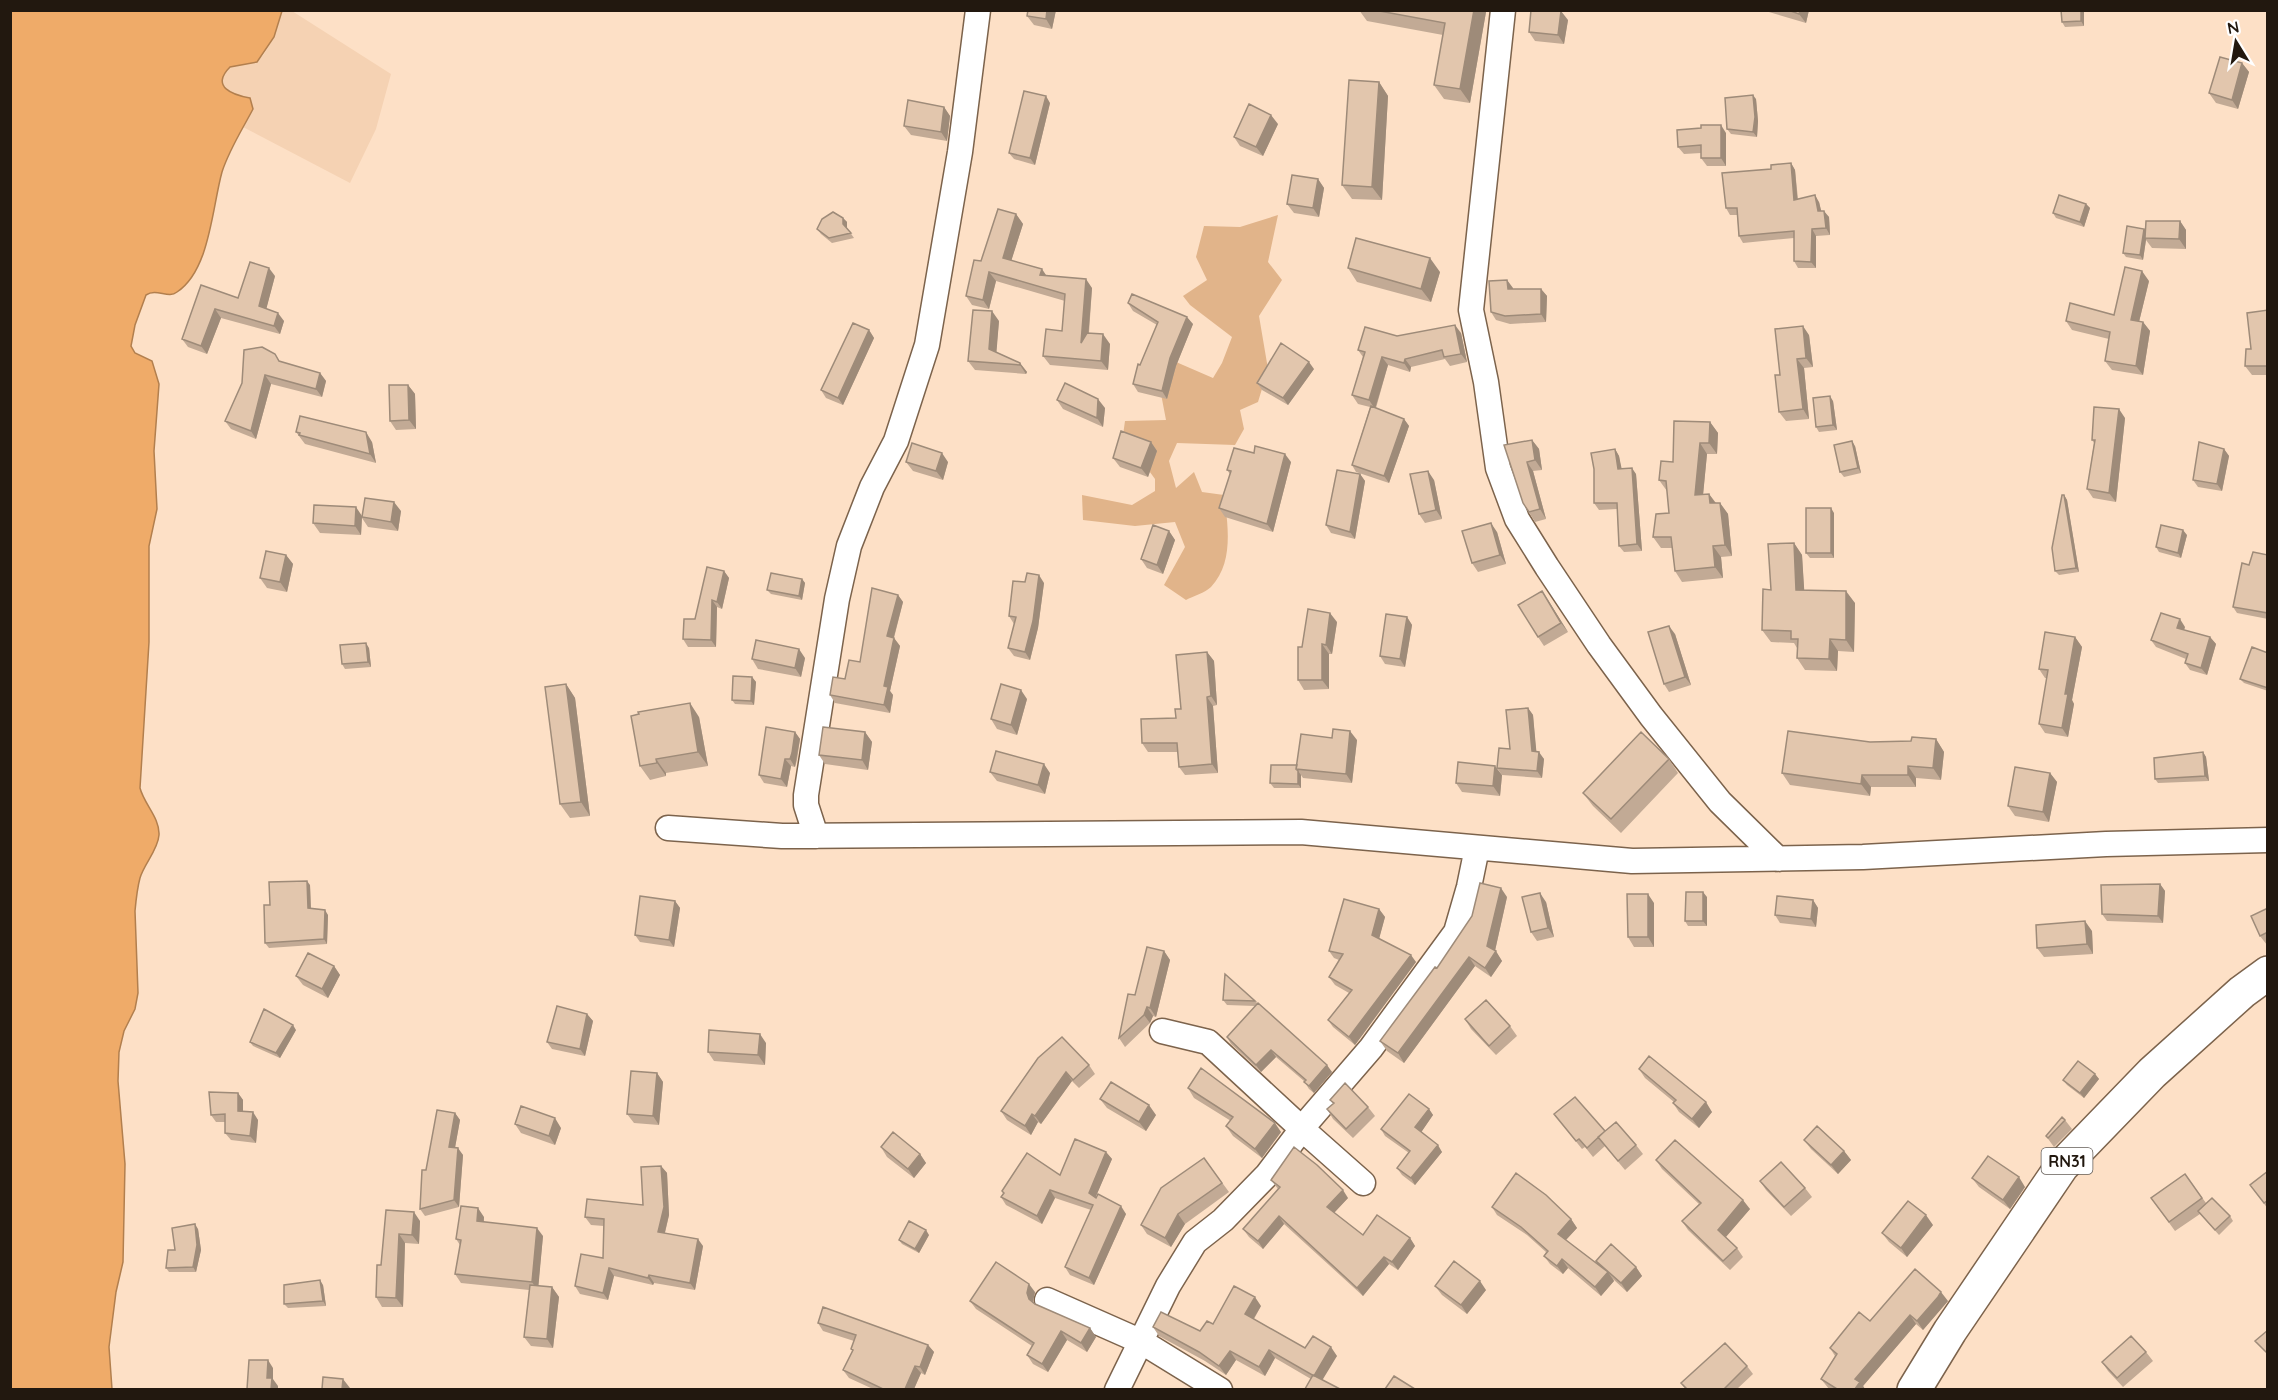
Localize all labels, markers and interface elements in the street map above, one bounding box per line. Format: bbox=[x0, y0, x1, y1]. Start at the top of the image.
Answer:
north arrow bbox=[2206, 12, 2266, 72]
text: N bbox=[2225, 16, 2241, 38]
road number: RN31 bbox=[2042, 1148, 2092, 1174]

